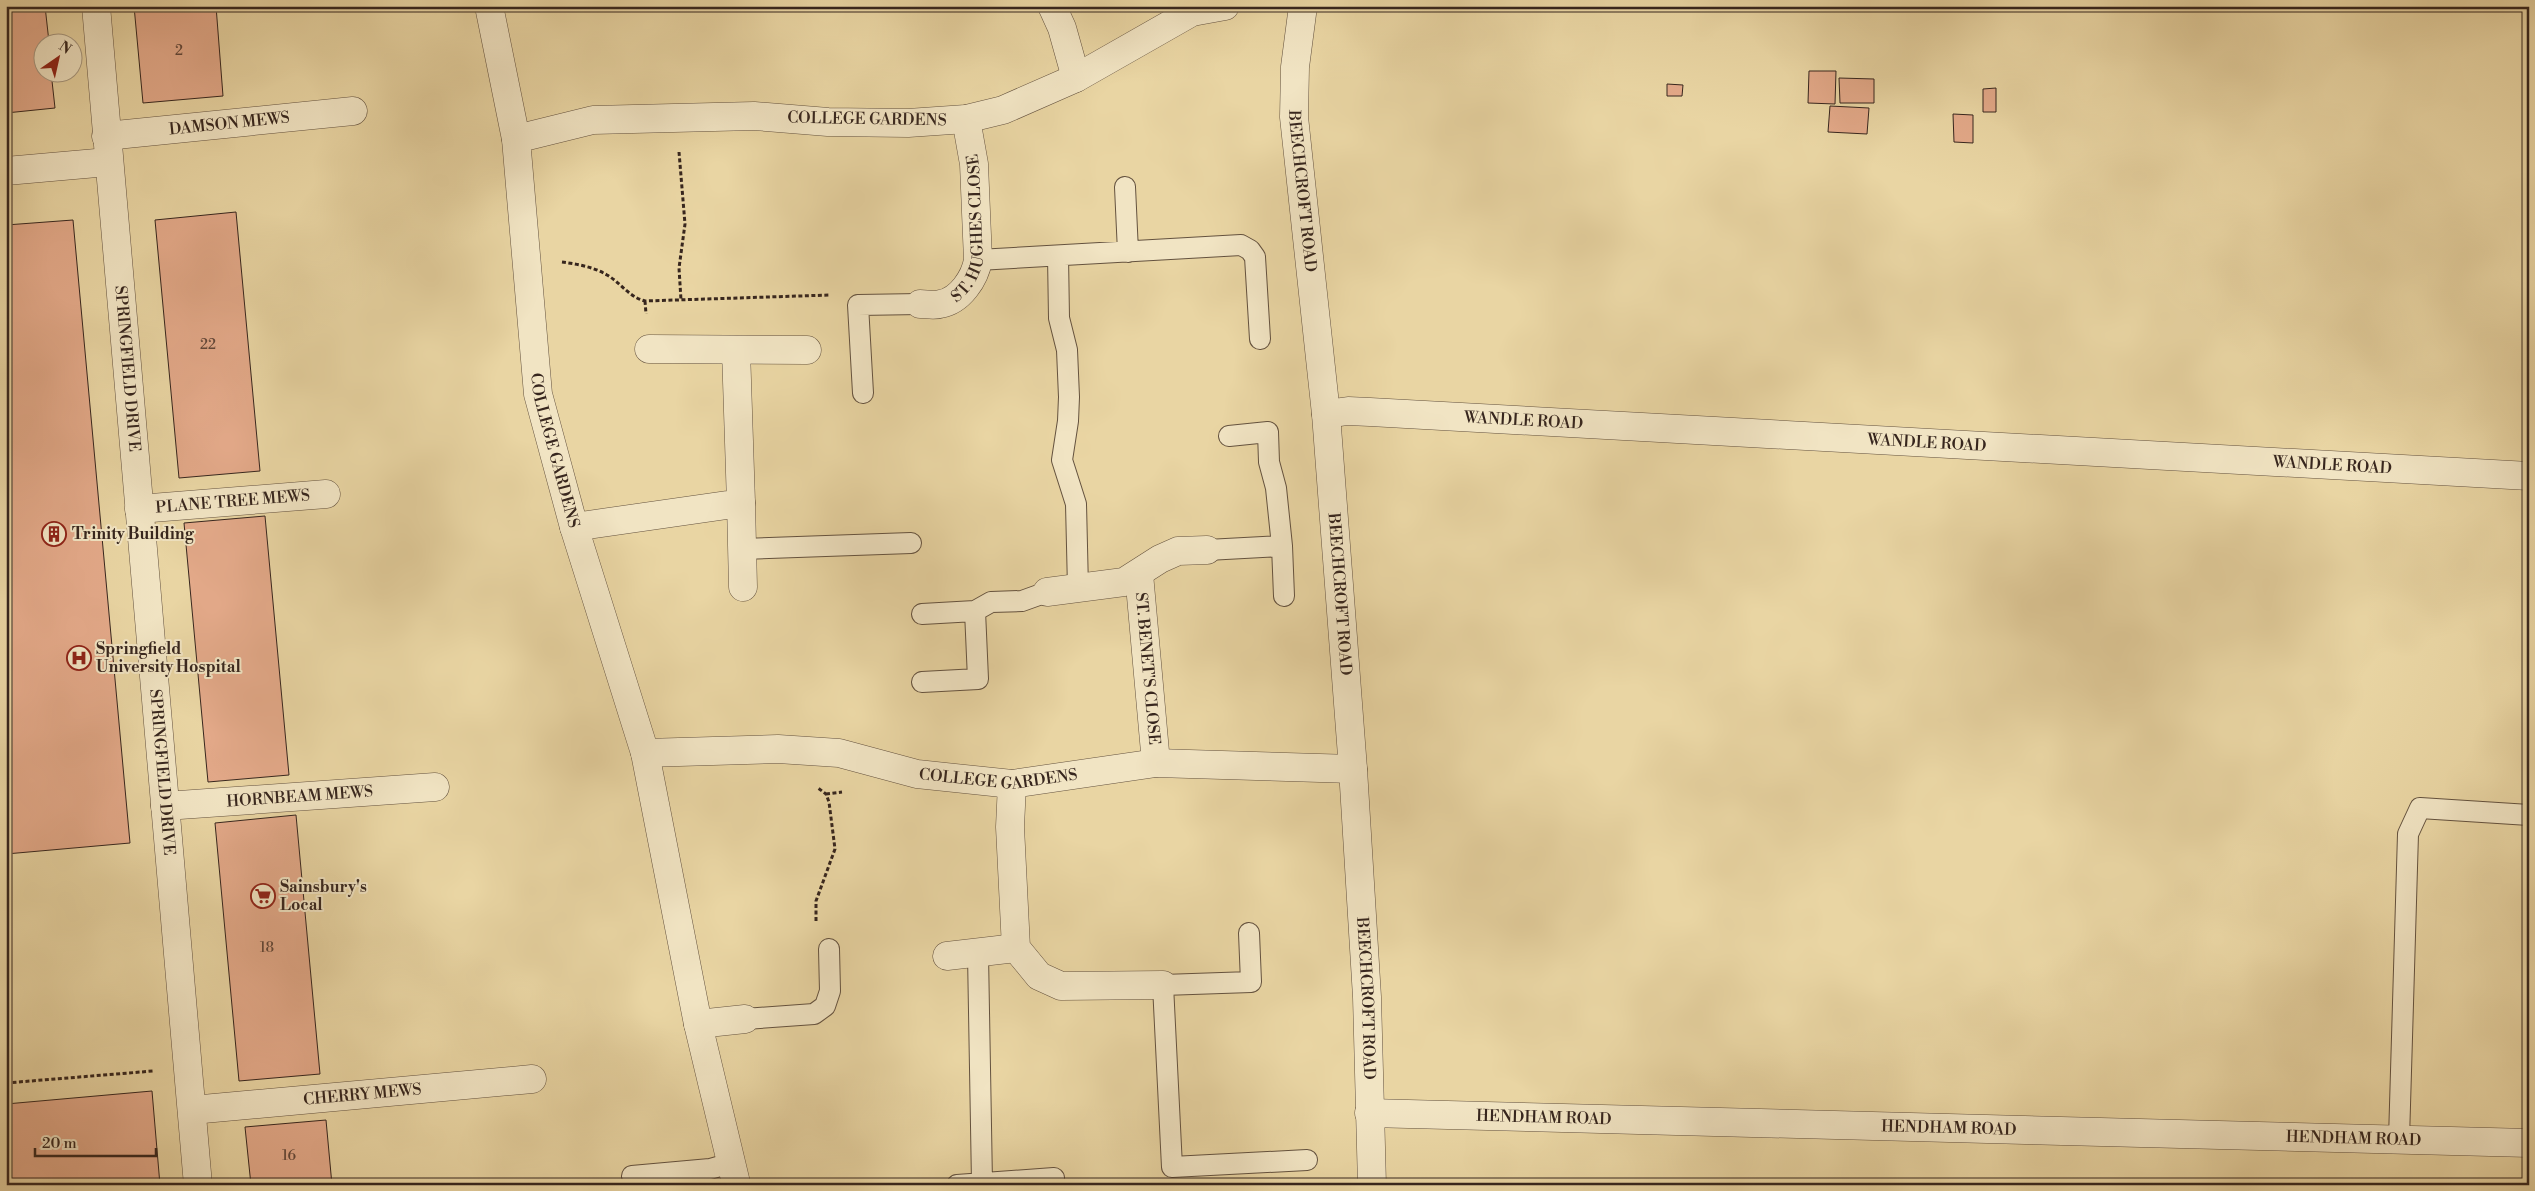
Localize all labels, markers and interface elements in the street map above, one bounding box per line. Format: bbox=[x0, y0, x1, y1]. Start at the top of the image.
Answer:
north arrow bbox=[32, 32, 82, 82]
text: N bbox=[55, 37, 74, 59]
house number: 2 bbox=[175, 42, 183, 60]
street label: DAMSON MEWS bbox=[168, 107, 291, 140]
street label: COLLEGE GARDENS bbox=[787, 108, 947, 130]
street label: BEECHCROFT ROAD bbox=[1284, 109, 1321, 273]
street label: ST. HUGHES CLOSE bbox=[947, 152, 989, 307]
street label: SPRINGFIELD DRIVE bbox=[110, 285, 145, 453]
house number: 22 bbox=[200, 336, 216, 354]
street label: COLLEGE GARDENS bbox=[526, 372, 584, 530]
street label: WANDLE ROAD bbox=[1462, 407, 1584, 434]
street label: WANDLE ROAD bbox=[1866, 429, 1987, 456]
street label: WANDLE ROAD bbox=[2271, 452, 2392, 478]
street label: PLANE TREE MEWS bbox=[155, 485, 311, 518]
street label: BEECHCROFT ROAD bbox=[1323, 511, 1356, 676]
building icon: Trinity Building bbox=[41, 521, 67, 547]
place label: Trinity Building bbox=[72, 524, 195, 544]
street label: ST. BENET'S CLOSE bbox=[1131, 591, 1164, 746]
place label: Springfield University Hospital bbox=[96, 639, 241, 677]
hospital icon: Springfield University Hospital bbox=[66, 645, 92, 671]
street label: SPRINGFIELD DRIVE bbox=[145, 688, 179, 856]
street label: COLLEGE GARDENS bbox=[918, 764, 1079, 794]
street label: HORNBEAM MEWS bbox=[226, 781, 374, 812]
place label: Sainsbury's Local bbox=[280, 877, 367, 915]
supermarket icon: Sainsbury's Local bbox=[250, 883, 276, 909]
street label: BEECHCROFT ROAD bbox=[1352, 915, 1379, 1080]
house number: 18 bbox=[260, 939, 274, 957]
street label: CHERRY MEWS bbox=[302, 1079, 422, 1110]
street label: HENDHAM ROAD bbox=[1476, 1106, 1612, 1129]
street label: HENDHAM ROAD bbox=[1881, 1116, 2017, 1140]
scale bar bbox=[35, 1126, 156, 1158]
street label: HENDHAM ROAD bbox=[2286, 1127, 2422, 1150]
text: 20 m bbox=[42, 1134, 77, 1153]
house number: 16 bbox=[282, 1147, 297, 1165]

